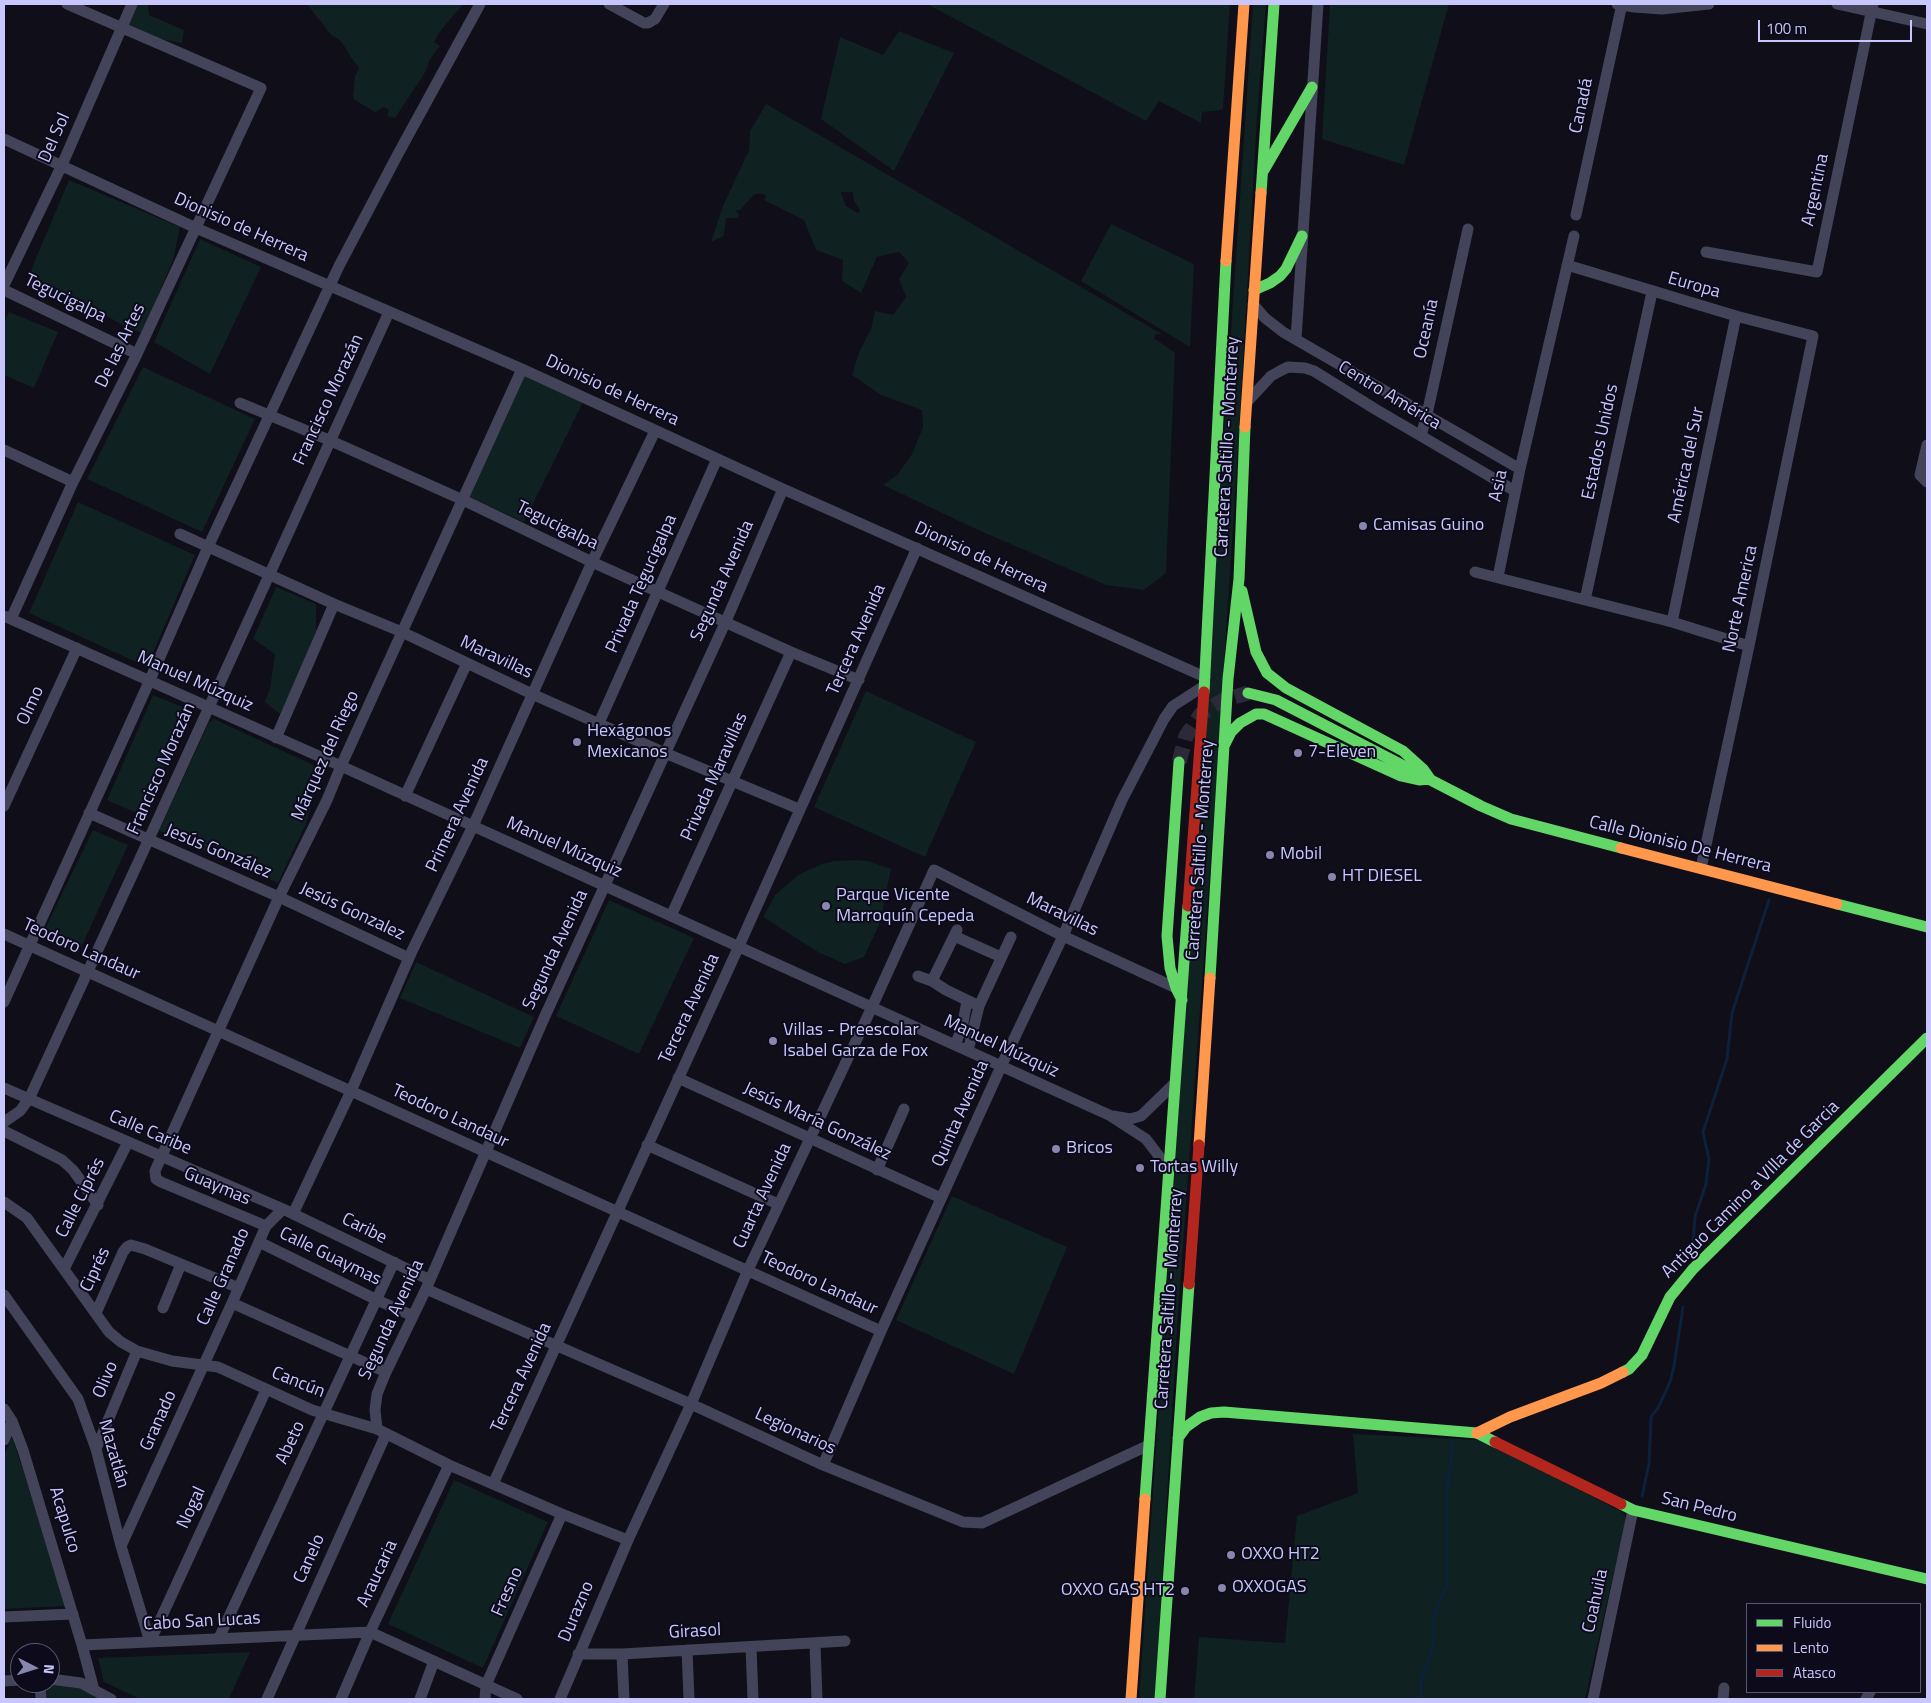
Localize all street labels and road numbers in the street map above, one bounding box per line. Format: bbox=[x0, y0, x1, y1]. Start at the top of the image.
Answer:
street label: Canadá bbox=[1566, 76, 1598, 136]
street label: Del Sol bbox=[35, 110, 75, 166]
street label: Argentina bbox=[1798, 152, 1834, 228]
street label: Dionisio de Herrera bbox=[170, 189, 312, 267]
street label: Europa bbox=[1665, 268, 1723, 304]
street label: Tegucigalpa bbox=[21, 270, 109, 328]
street label: Oceanía bbox=[1410, 297, 1444, 361]
street label: De las Artes bbox=[91, 300, 151, 392]
street label: Francisco Morazán bbox=[289, 331, 369, 469]
street label: Carretera Saltillo - Monterrey bbox=[1211, 336, 1245, 558]
street label: Dionisio de Herrera bbox=[542, 351, 682, 431]
street label: Centro América bbox=[1334, 357, 1444, 435]
street label: Estados Unidos bbox=[1578, 382, 1624, 502]
street label: América del Sur bbox=[1664, 405, 1710, 525]
street label: Asia bbox=[1485, 468, 1513, 504]
street label: Tegucigalpa bbox=[513, 497, 601, 555]
street label: Privada Tegucigalpa bbox=[602, 511, 682, 657]
street label: Segunda Avenida bbox=[687, 517, 759, 645]
street label: Dionisio de Herrera bbox=[911, 518, 1051, 598]
street label: Norte America bbox=[1719, 543, 1763, 655]
street label: Tercera Avenida bbox=[823, 581, 891, 699]
street label: Maravillas bbox=[456, 632, 536, 684]
street label: Manuel Múzquiz bbox=[134, 647, 256, 717]
street label: Olmo bbox=[13, 683, 49, 729]
street label: Márquez del Riego bbox=[288, 688, 364, 824]
street label: Francisco Morazán bbox=[123, 700, 201, 838]
street label: Privada Maravillas bbox=[677, 709, 753, 845]
street label: Carretera Saltillo - Monterrey bbox=[1183, 739, 1219, 961]
street label: Primera Avenida bbox=[422, 754, 494, 876]
street label: Calle Dionisio De Herrera bbox=[1587, 812, 1773, 878]
street label: Manuel Múzquiz bbox=[503, 813, 625, 883]
street label: Jesús González bbox=[162, 820, 274, 884]
street label: Jesús Gonzalez bbox=[296, 878, 408, 946]
street label: Segunda Avenida bbox=[519, 887, 593, 1013]
street label: Maravillas bbox=[1022, 888, 1102, 942]
street label: Teodoro Landaur bbox=[19, 914, 143, 986]
street label: Tercera Avenida bbox=[655, 950, 725, 1068]
street label: Manuel Múzquiz bbox=[940, 1011, 1062, 1083]
street label: Quinta Avenida bbox=[928, 1057, 994, 1171]
street label: Jesús María González bbox=[740, 1078, 894, 1166]
street label: Teodoro Landaur bbox=[388, 1080, 512, 1154]
street label: Antiguo Camino a VIlla de Garcia bbox=[1658, 1097, 1844, 1283]
street label: Calle Caribe bbox=[105, 1106, 195, 1160]
street label: Cuarta Avenida bbox=[729, 1140, 797, 1252]
street label: Calle Ciprés bbox=[52, 1154, 110, 1242]
street label: Guaymas bbox=[180, 1163, 254, 1211]
street label: Carretera Saltillo - Monterrey bbox=[1152, 1188, 1188, 1410]
street label: Caribe bbox=[338, 1209, 390, 1249]
street label: Calle Guaymas bbox=[275, 1223, 385, 1291]
street label: Calle Granado bbox=[193, 1225, 255, 1329]
street label: Ciprés bbox=[76, 1244, 116, 1296]
street label: Teodoro Landaur bbox=[757, 1247, 881, 1321]
street label: Segunda Avenida bbox=[355, 1257, 429, 1383]
street label: Tercera Avenida bbox=[487, 1319, 557, 1437]
street label: Olivo bbox=[89, 1358, 123, 1402]
street label: Cancún bbox=[268, 1363, 328, 1403]
street label: Granado bbox=[136, 1387, 182, 1455]
street label: Legionarios bbox=[751, 1404, 839, 1460]
street label: Mazatlán bbox=[93, 1417, 133, 1491]
street label: Abeto bbox=[272, 1418, 310, 1468]
street label: Nogal bbox=[173, 1483, 211, 1533]
street label: Acapulco bbox=[44, 1484, 84, 1556]
street label: San Pedro bbox=[1659, 1488, 1739, 1528]
street label: Canelo bbox=[290, 1531, 330, 1587]
street label: Araucaria bbox=[353, 1537, 403, 1611]
street label: Fresno bbox=[488, 1564, 528, 1620]
street label: Coahuila bbox=[1579, 1567, 1613, 1635]
street label: Durazno bbox=[555, 1578, 599, 1646]
street label: Cabo San Lucas bbox=[143, 1608, 261, 1636]
street label: Girasol bbox=[668, 1620, 722, 1644]

